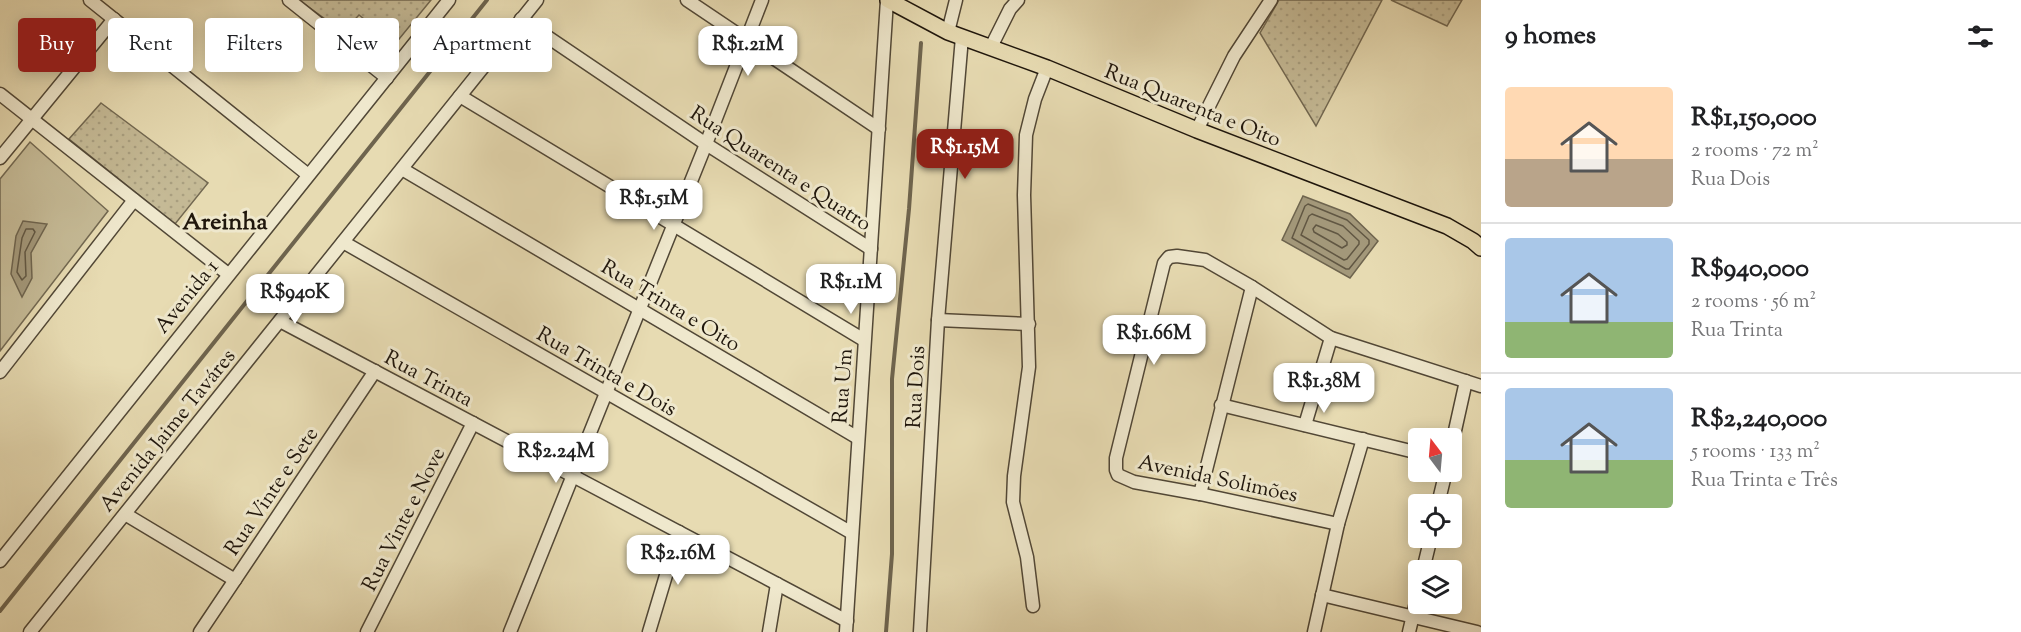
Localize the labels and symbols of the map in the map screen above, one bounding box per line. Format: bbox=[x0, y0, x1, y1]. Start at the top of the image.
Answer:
pin: R$1.21M bbox=[693, 26, 803, 77]
street label: Rua Quarenta e Oito bbox=[1100, 58, 1285, 156]
street label: Rua Quarenta e Quatro bbox=[683, 100, 877, 240]
pin: R$1.15M bbox=[910, 129, 1020, 180]
pin: R$1.51M bbox=[599, 180, 709, 231]
district label: Areinha bbox=[182, 206, 269, 240]
street label: Rua Trinta e Oito bbox=[595, 253, 745, 360]
street label: Avenida 1 bbox=[148, 254, 227, 341]
pin: R$1.1M bbox=[802, 264, 900, 315]
pin: R$940K bbox=[246, 274, 344, 325]
pin: R$1.66M bbox=[1099, 315, 1209, 366]
street label: Rua Trinta e Dois bbox=[530, 320, 682, 425]
street label: Avenida Jaime Taváres bbox=[93, 343, 244, 519]
street label: Rua Trinta bbox=[378, 344, 478, 416]
street label: Rua Dois bbox=[900, 345, 934, 429]
street label: Rua Um bbox=[826, 348, 862, 425]
pin: R$1.38M bbox=[1269, 363, 1379, 414]
street label: Rua Vinte e Sete bbox=[218, 422, 327, 562]
north arrow bbox=[1408, 428, 1462, 482]
pin: R$2.24M bbox=[501, 433, 611, 484]
street label: Rua Vinte e Nove bbox=[356, 443, 454, 597]
street label: Avenida Solimões bbox=[1135, 448, 1300, 512]
pin: R$2.16M bbox=[623, 535, 733, 586]

